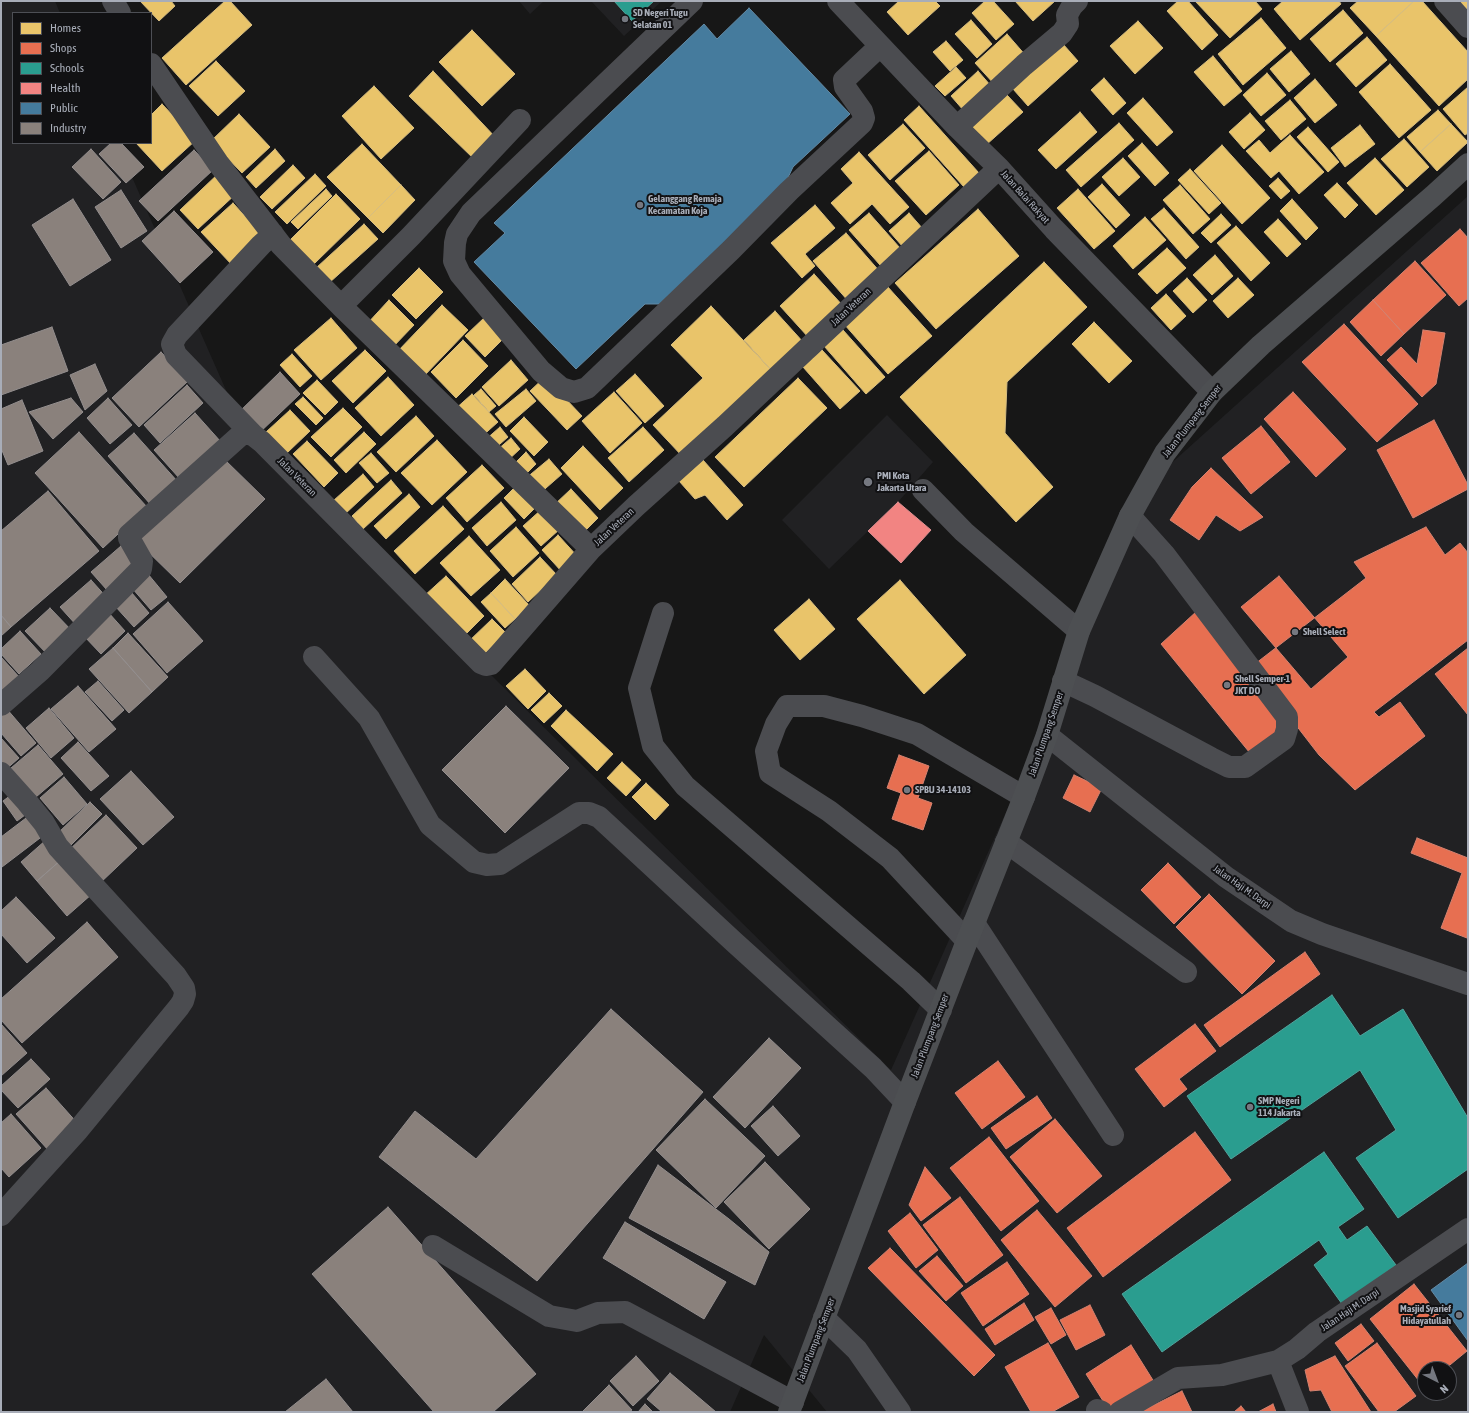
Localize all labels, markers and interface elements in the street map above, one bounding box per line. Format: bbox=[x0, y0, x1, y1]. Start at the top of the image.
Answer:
place label: SD Negeri Tugu Selatan 01 bbox=[633, 7, 688, 30]
legend bbox=[12, 12, 152, 144]
marker: SD Negeri Tugu Selatan 01 bbox=[620, 14, 630, 24]
text: Homes bbox=[50, 21, 81, 35]
text: Shops bbox=[50, 41, 76, 55]
text: Schools bbox=[50, 61, 84, 75]
text: Health bbox=[50, 81, 80, 95]
text: Public bbox=[50, 101, 78, 115]
text: Industry bbox=[50, 121, 87, 135]
street label: Jalan Balai Rakyat bbox=[998, 168, 1052, 226]
place label: Gelanggang Remaja Kecamatan Koja bbox=[648, 193, 722, 216]
marker: Gelanggang Remaja Kecamatan Koja bbox=[635, 200, 645, 210]
street label: Jalan Veteran bbox=[829, 286, 873, 328]
street label: Jalan Plumpang Semper bbox=[1160, 382, 1224, 460]
street label: Jalan Veteran bbox=[275, 455, 319, 499]
place label: PMI Kota Jakarta Utara bbox=[877, 470, 926, 494]
marker: PMI Kota Jakarta Utara bbox=[862, 476, 874, 488]
street label: Jalan Veteran bbox=[592, 506, 636, 548]
place label: Shell Select bbox=[1303, 626, 1346, 638]
marker: Shell Select bbox=[1290, 627, 1300, 637]
place label: Shell Semper-1 JKT DO bbox=[1235, 673, 1290, 696]
marker: Shell Semper-1 JKT DO bbox=[1222, 680, 1232, 690]
street label: Jalan Plumpang Semper bbox=[1026, 690, 1066, 778]
place label: SPBU 34-14103 bbox=[915, 784, 971, 796]
marker: SPBU 34-14103 bbox=[902, 785, 912, 795]
street label: Jalan Haji M. Darpi bbox=[1211, 863, 1273, 911]
street label: Jalan Plumpang Semper bbox=[908, 992, 952, 1080]
place label: SMP Negeri 114 Jakarta bbox=[1258, 1095, 1301, 1118]
marker: SMP Negeri 114 Jakarta bbox=[1245, 1102, 1255, 1112]
street label: Jalan Haji M. Darpi bbox=[1319, 1286, 1381, 1334]
street label: Jalan Plumpang Semper bbox=[794, 1296, 838, 1384]
place label: Masjid Syarief Hidayatullah bbox=[1400, 1303, 1451, 1326]
marker: Masjid Syarief Hidayatullah bbox=[1454, 1310, 1464, 1320]
north arrow bbox=[1417, 1361, 1457, 1401]
text: N bbox=[1438, 1383, 1451, 1396]

